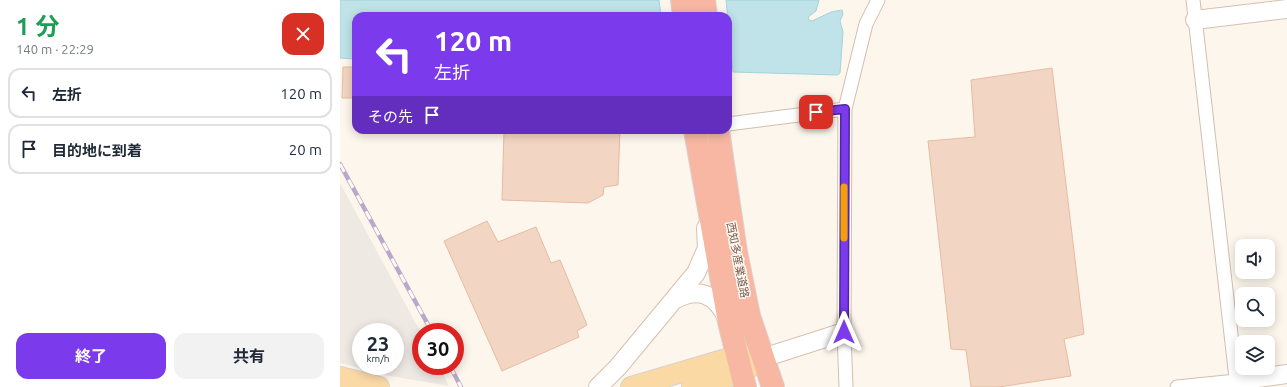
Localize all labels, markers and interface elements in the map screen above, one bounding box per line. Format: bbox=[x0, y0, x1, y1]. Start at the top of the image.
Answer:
text: 1 分 bbox=[16, 13, 59, 40]
button: close bbox=[282, 13, 324, 55]
text: 120 m bbox=[434, 25, 512, 56]
icon: left bbox=[368, 28, 420, 80]
text: 140 m · 22:29 bbox=[16, 42, 94, 56]
text: 左折 bbox=[434, 62, 470, 82]
icon: left bbox=[18, 82, 40, 104]
text: 120 m bbox=[280, 85, 322, 102]
text: 左折 bbox=[52, 86, 82, 103]
pin bbox=[799, 95, 833, 129]
icon: arrive bbox=[805, 101, 827, 123]
icon: arrive bbox=[421, 104, 443, 126]
text: その先 bbox=[368, 108, 413, 125]
icon: arrive bbox=[18, 138, 40, 160]
text: 20 m bbox=[289, 141, 322, 158]
text: 目的地に到着 bbox=[52, 142, 142, 159]
street label: 西知多産業道路 bbox=[725, 221, 751, 299]
map controls bbox=[1235, 239, 1275, 375]
button: sound bbox=[1235, 239, 1275, 279]
button: search bbox=[1235, 287, 1275, 327]
position arrow bbox=[823, 311, 865, 353]
speed limit sign: 30 bbox=[412, 323, 464, 375]
text: 23 bbox=[367, 332, 389, 355]
button: 終了 bbox=[16, 333, 166, 379]
button: 共有 bbox=[174, 333, 324, 379]
button: layers bbox=[1235, 335, 1275, 375]
text: km/h bbox=[366, 353, 390, 364]

